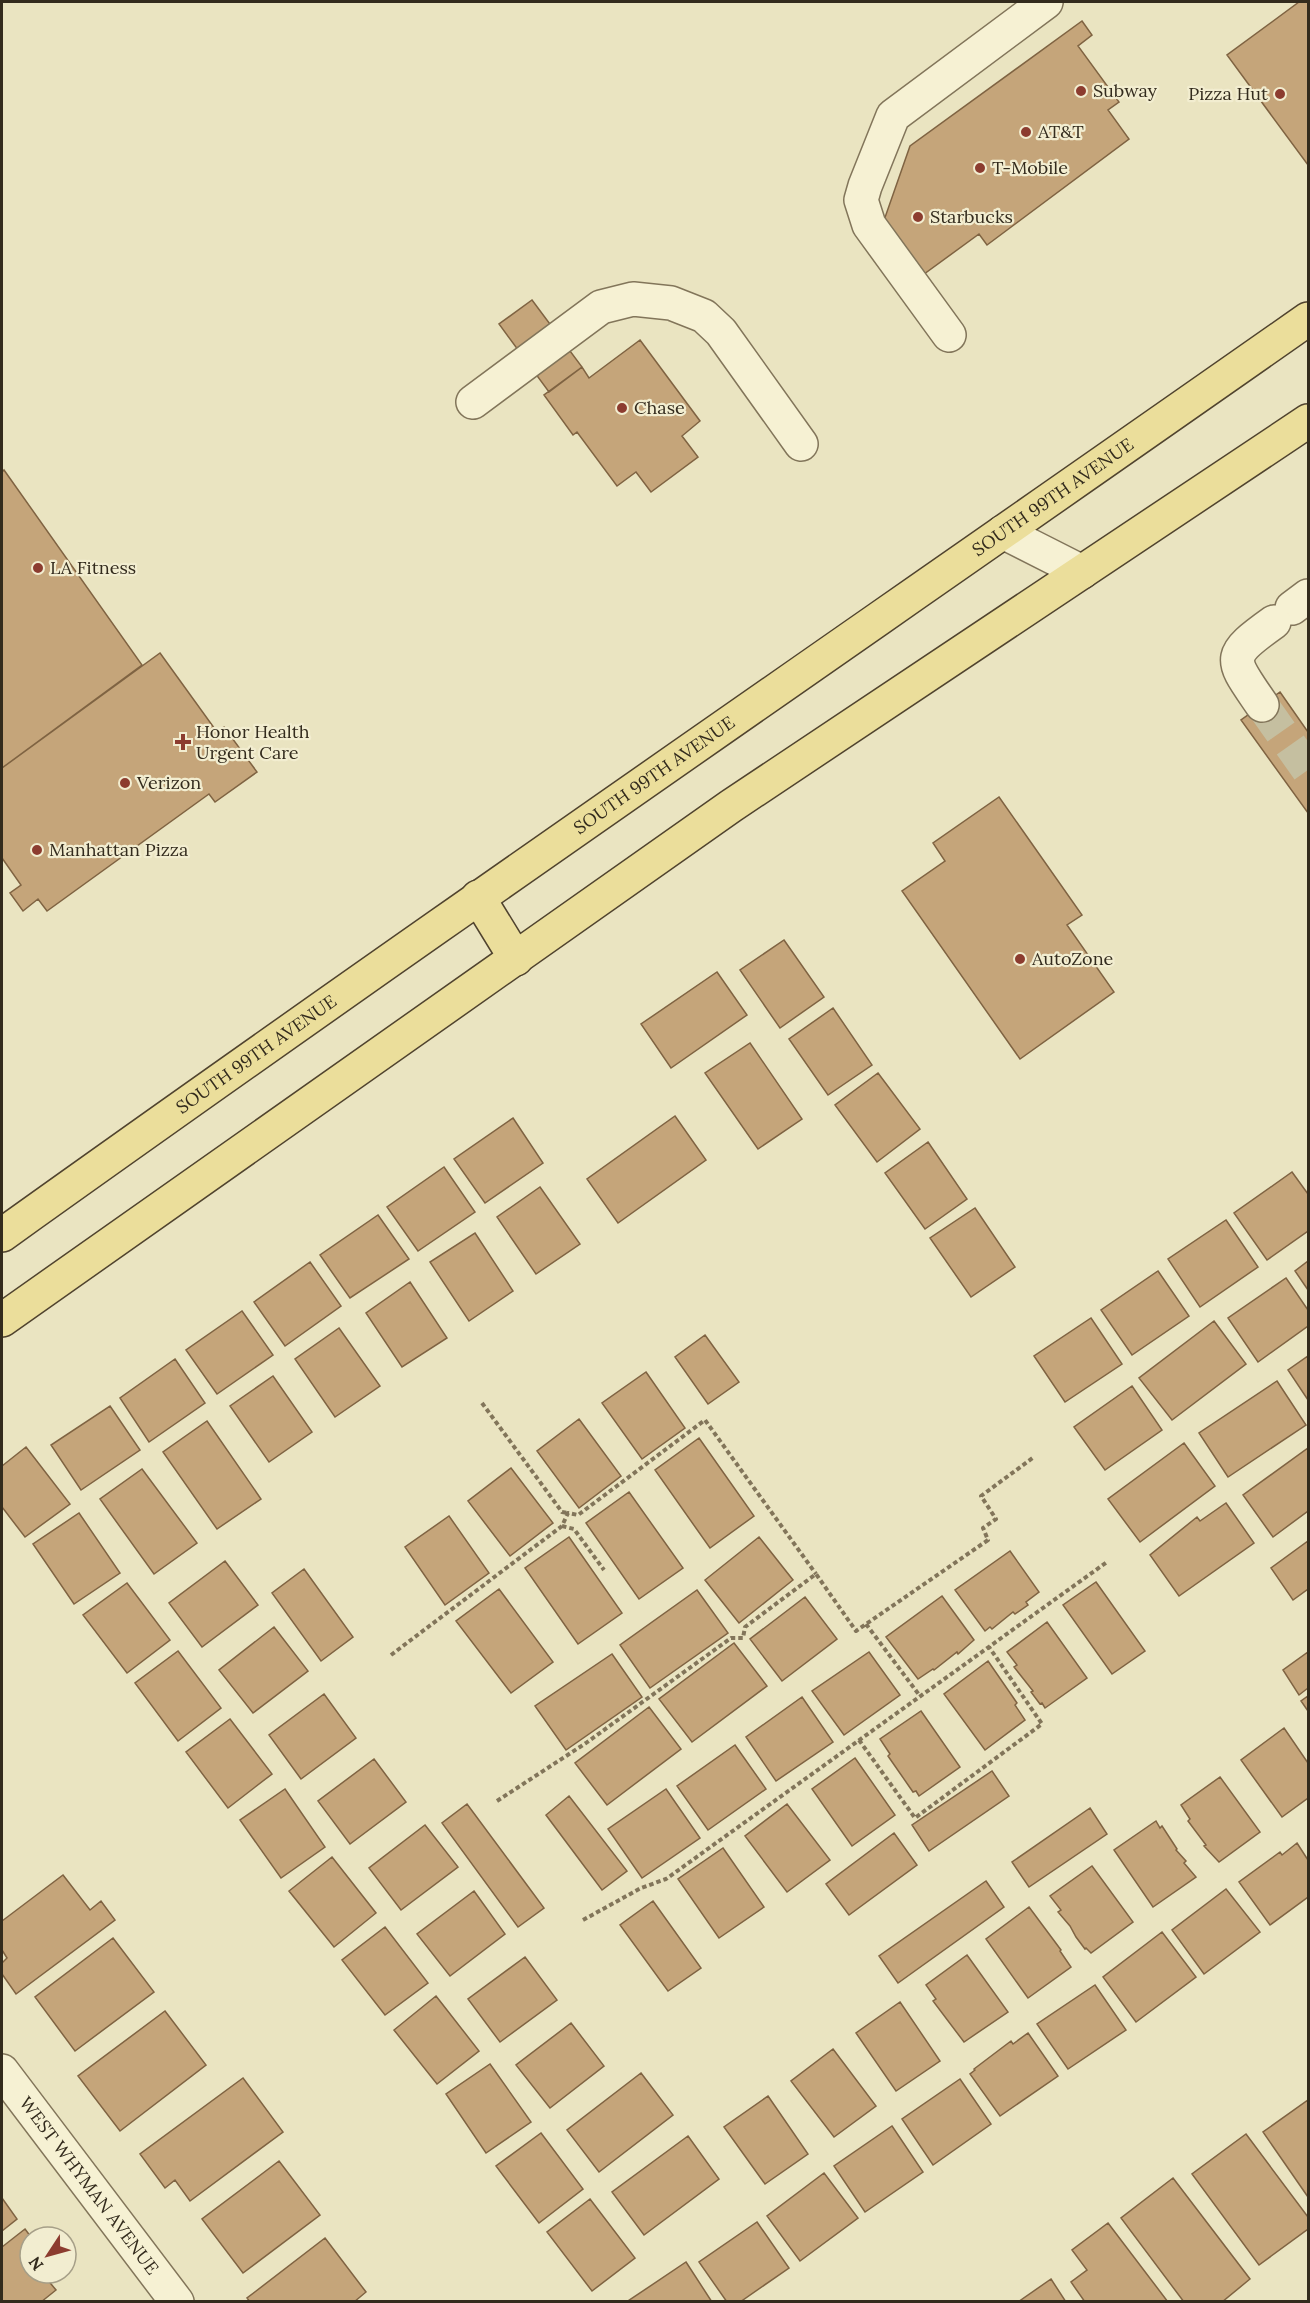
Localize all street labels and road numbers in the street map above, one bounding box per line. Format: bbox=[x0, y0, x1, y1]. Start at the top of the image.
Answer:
street label: SOUTH 99TH AVENUE bbox=[968, 433, 1138, 561]
street label: SOUTH 99TH AVENUE bbox=[569, 711, 739, 839]
street label: SOUTH 99TH AVENUE bbox=[171, 989, 341, 1119]
street label: WEST WHYMAN AVENUE bbox=[15, 2093, 163, 2279]

